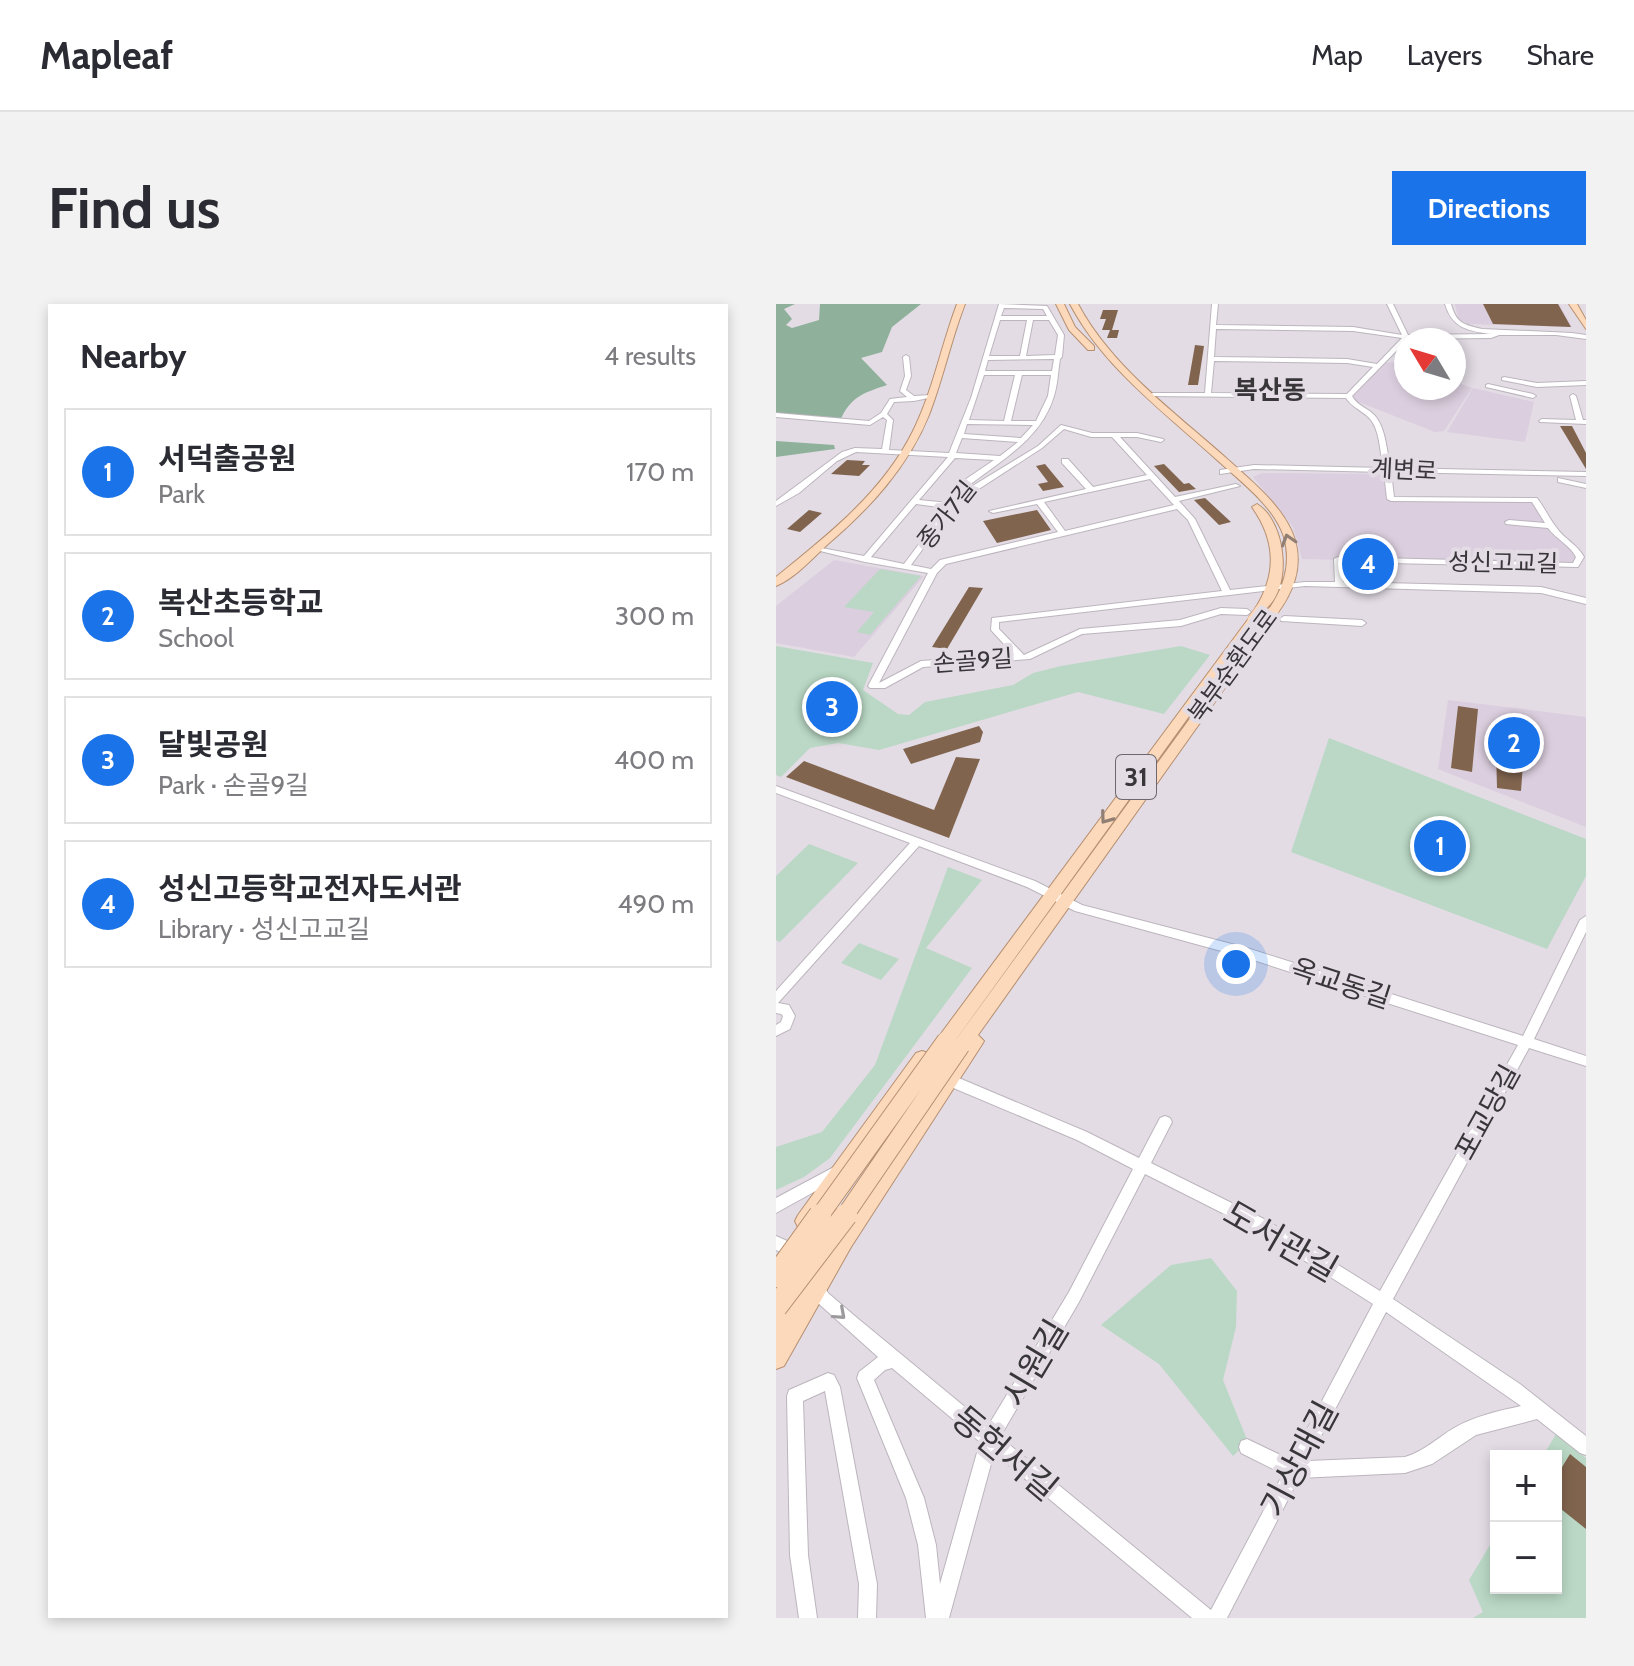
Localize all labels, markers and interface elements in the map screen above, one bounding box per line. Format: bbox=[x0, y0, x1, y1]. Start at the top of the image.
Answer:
text: Mapleaf bbox=[40, 32, 173, 79]
text: Map bbox=[1311, 38, 1363, 72]
text: Layers bbox=[1407, 38, 1482, 72]
text: Share bbox=[1526, 38, 1594, 72]
button: Directions bbox=[1392, 171, 1586, 245]
text: Find us bbox=[48, 174, 221, 242]
north arrow bbox=[1394, 328, 1466, 400]
text: Nearby bbox=[80, 335, 187, 377]
text: 4 results bbox=[604, 340, 696, 372]
district label: 복산동 bbox=[1234, 374, 1306, 406]
text: 서덕출공원 bbox=[158, 440, 296, 477]
street label: 계변로 bbox=[1370, 453, 1438, 486]
text: 1 bbox=[103, 456, 113, 488]
text: 170 m bbox=[626, 456, 694, 488]
street label: 종가7길 bbox=[911, 475, 982, 554]
text: Park bbox=[158, 478, 205, 510]
one-way arrow bbox=[1281, 534, 1297, 547]
pin: 4 bbox=[1342, 534, 1394, 594]
street label: 성신고교길 bbox=[1448, 547, 1558, 578]
text: 복산초등학교 bbox=[158, 584, 324, 621]
text: 2 bbox=[101, 600, 115, 632]
text: 300 m bbox=[615, 600, 694, 632]
street label: 북부순환도로 bbox=[1182, 604, 1283, 728]
text: School bbox=[158, 622, 234, 654]
street label: 손골9길 bbox=[932, 643, 1014, 678]
pin: 3 bbox=[806, 677, 858, 737]
pin: 2 bbox=[1488, 713, 1540, 773]
text: 달빛공원 bbox=[158, 726, 268, 763]
text: 3 bbox=[101, 744, 115, 776]
text: 400 m bbox=[614, 744, 694, 776]
road number: 31 bbox=[1116, 755, 1156, 799]
text: Park · 손골9길 bbox=[158, 769, 309, 801]
one-way arrow bbox=[1101, 809, 1116, 823]
pin: 1 bbox=[1414, 816, 1466, 876]
text: 성신고등학교전자도서관 bbox=[158, 870, 462, 907]
text: 4 bbox=[100, 888, 116, 920]
text: 490 m bbox=[617, 888, 694, 920]
text: Library · 성신고교길 bbox=[158, 913, 370, 945]
your location bbox=[1216, 944, 1256, 984]
street label: 옥교동길 bbox=[1287, 951, 1395, 1015]
street label: 포교당길 bbox=[1447, 1059, 1527, 1165]
street label: 도서관길 bbox=[1216, 1192, 1346, 1290]
one-way arrow bbox=[830, 1304, 845, 1318]
street label: 시원길 bbox=[993, 1312, 1077, 1414]
street label: 기상대길 bbox=[1251, 1394, 1347, 1524]
street label: 동헌서길 bbox=[944, 1397, 1066, 1509]
map controls bbox=[1490, 1450, 1562, 1594]
button: + bbox=[1490, 1450, 1562, 1522]
button: − bbox=[1490, 1522, 1562, 1594]

